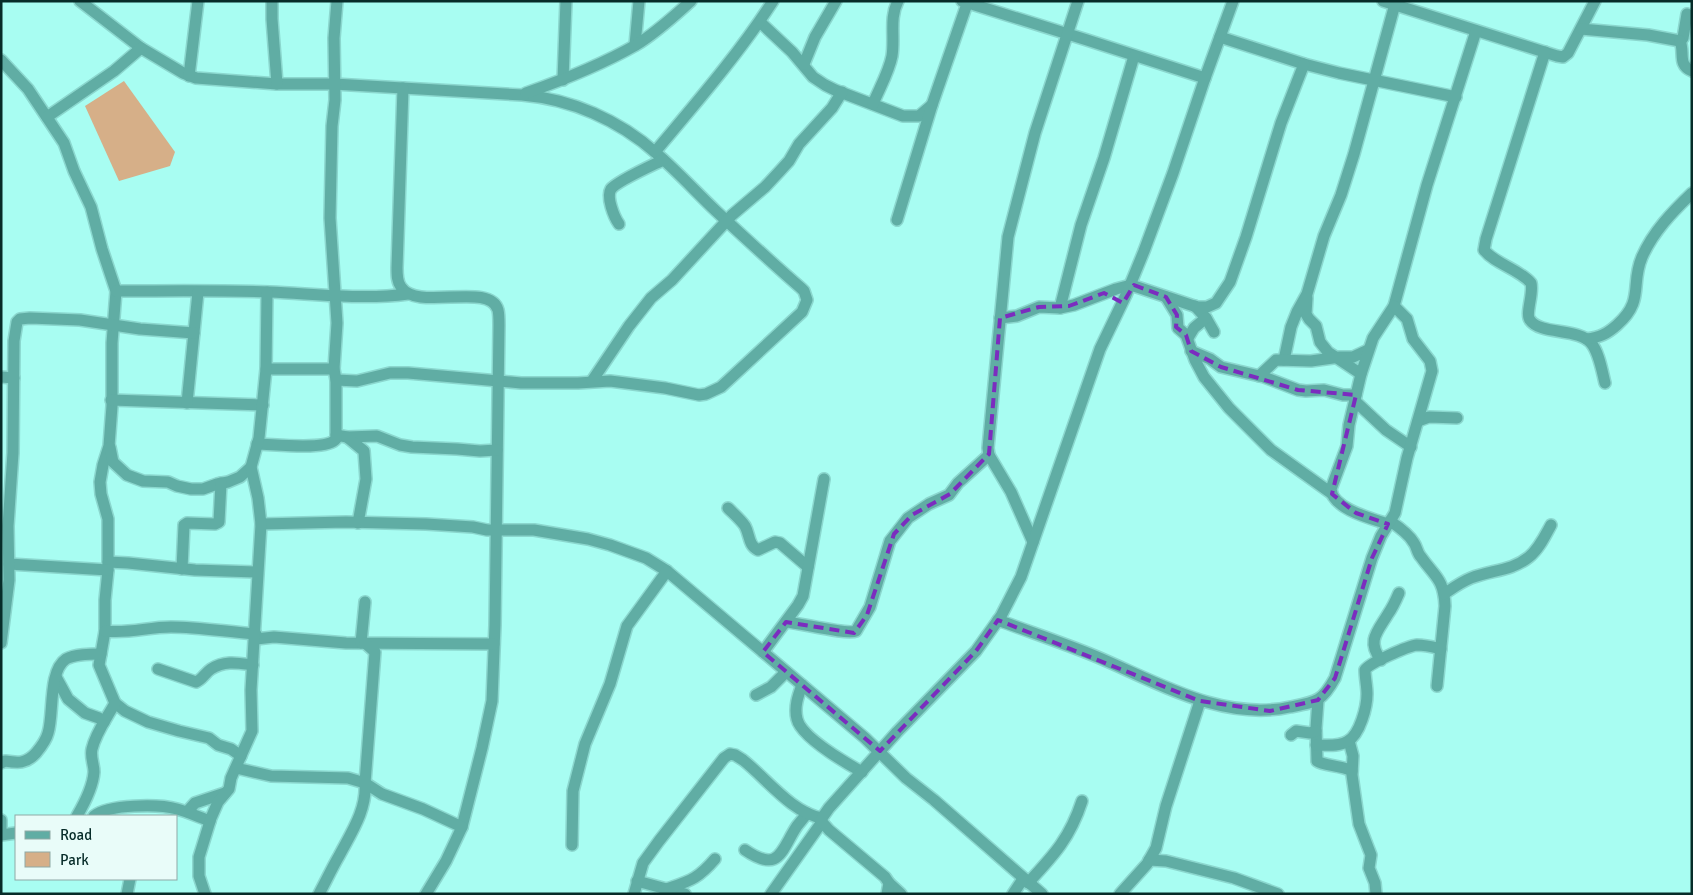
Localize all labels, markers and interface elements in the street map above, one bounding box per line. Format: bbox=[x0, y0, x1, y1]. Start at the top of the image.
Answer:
legend bbox=[15, 815, 178, 880]
text: Road bbox=[60, 826, 92, 844]
text: Park bbox=[60, 851, 89, 869]

